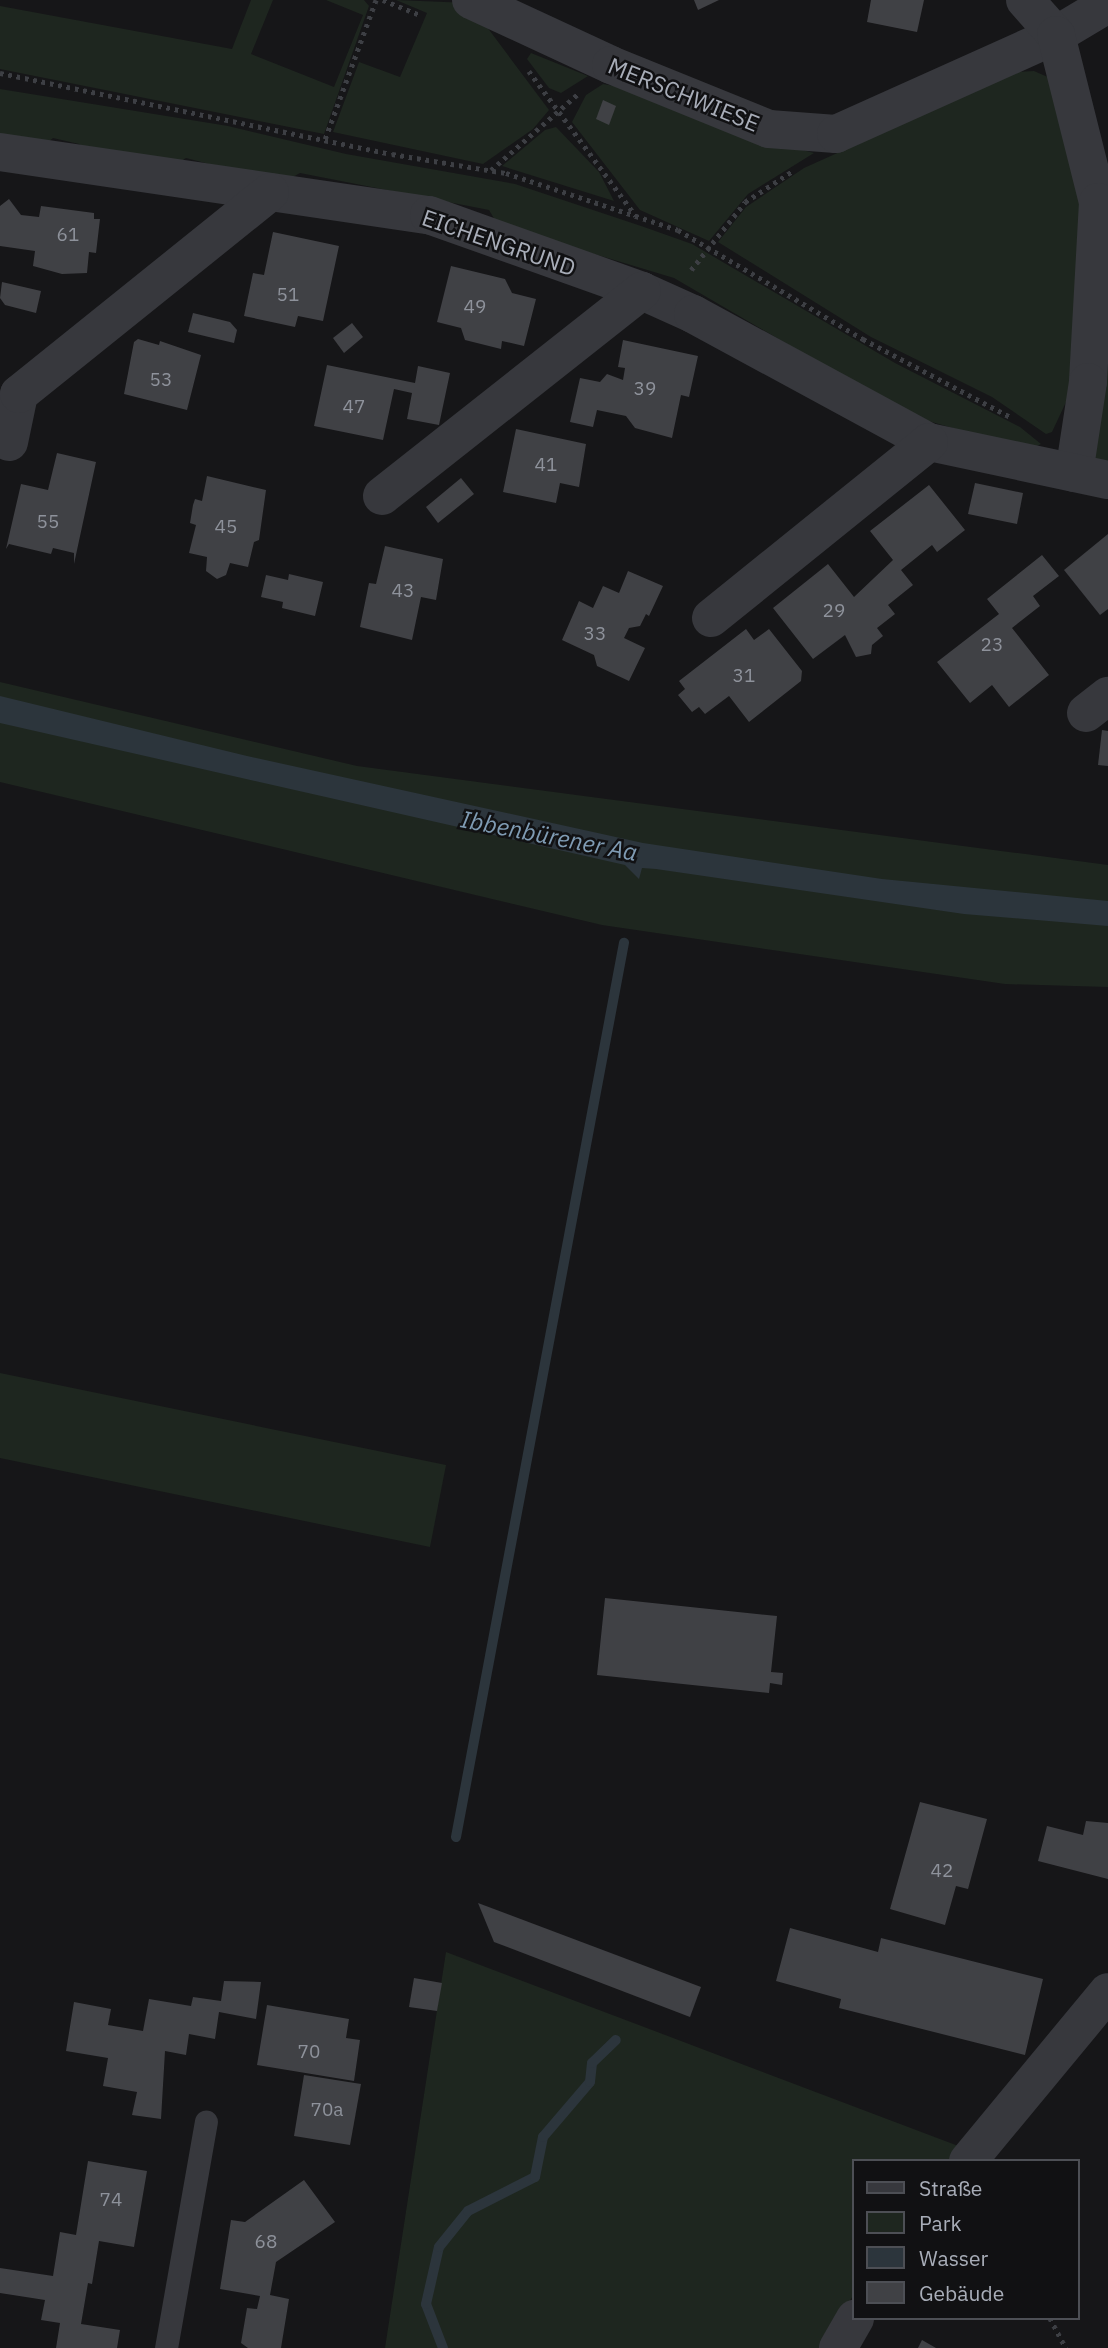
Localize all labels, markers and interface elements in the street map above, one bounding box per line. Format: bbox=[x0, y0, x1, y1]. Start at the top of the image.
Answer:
street label: MERSCHWIESE bbox=[604, 51, 764, 137]
street label: EICHENGRUND bbox=[419, 203, 579, 281]
house number: 61 bbox=[57, 224, 79, 246]
house number: 51 bbox=[277, 284, 299, 306]
house number: 49 bbox=[464, 296, 486, 318]
house number: 53 bbox=[150, 369, 172, 391]
house number: 39 bbox=[634, 378, 656, 400]
house number: 47 bbox=[343, 396, 365, 418]
house number: 41 bbox=[535, 454, 557, 476]
house number: 55 bbox=[37, 511, 59, 533]
house number: 45 bbox=[215, 516, 237, 538]
house number: 43 bbox=[392, 580, 414, 602]
house number: 29 bbox=[823, 600, 845, 622]
house number: 33 bbox=[584, 623, 606, 645]
house number: 23 bbox=[981, 634, 1003, 656]
house number: 31 bbox=[733, 665, 755, 687]
water label: Ibbenbürener Aa bbox=[458, 805, 640, 867]
house number: 42 bbox=[931, 1860, 953, 1882]
house number: 70 bbox=[298, 2041, 320, 2063]
house number: 70a bbox=[311, 2099, 343, 2121]
legend bbox=[852, 2159, 1080, 2320]
text: Straße bbox=[919, 2174, 982, 2202]
house number: 74 bbox=[100, 2189, 122, 2211]
text: Park bbox=[919, 2209, 962, 2237]
house number: 68 bbox=[255, 2231, 277, 2253]
text: Wasser bbox=[919, 2244, 988, 2272]
text: Gebäude bbox=[919, 2279, 1004, 2307]

